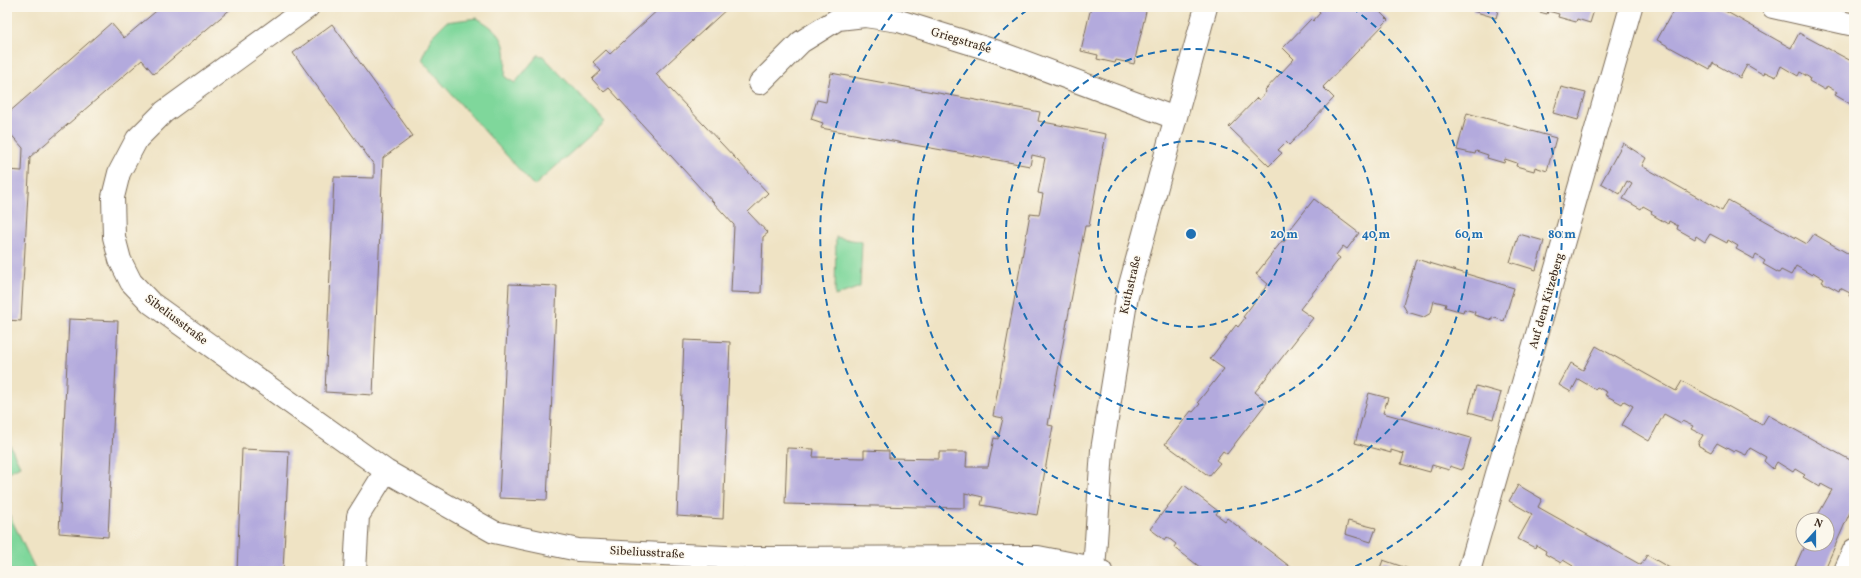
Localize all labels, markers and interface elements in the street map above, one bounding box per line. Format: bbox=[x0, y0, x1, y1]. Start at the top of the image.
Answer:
street label: Griegstraße bbox=[929, 24, 993, 58]
centre of rings bbox=[1184, 227, 1198, 241]
text: 20 m bbox=[1270, 227, 1298, 243]
text: 40 m bbox=[1362, 227, 1391, 243]
text: 60 m bbox=[1455, 227, 1483, 243]
text: 80 m bbox=[1548, 227, 1576, 243]
street label: Auf dem Kitzeberg bbox=[1526, 251, 1568, 351]
street label: Kuthstraße bbox=[1117, 254, 1146, 316]
street label: Sibeliusstraße bbox=[141, 291, 211, 349]
north arrow bbox=[1795, 512, 1835, 552]
text: N bbox=[1812, 516, 1824, 532]
street label: Sibeliusstraße bbox=[609, 543, 685, 563]

